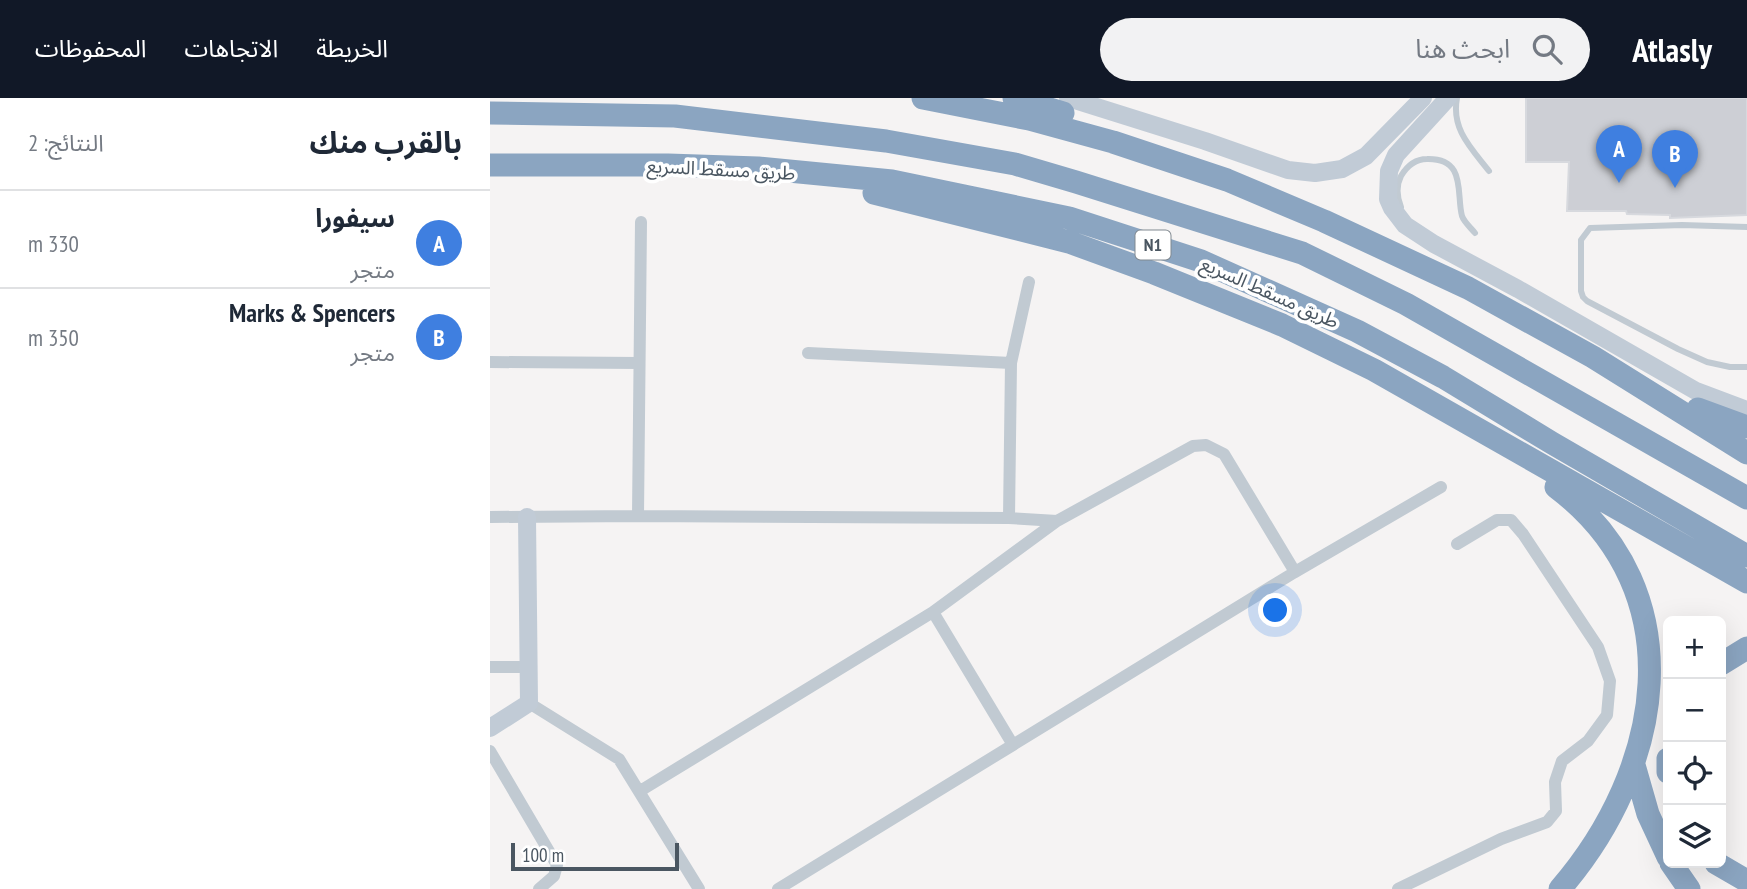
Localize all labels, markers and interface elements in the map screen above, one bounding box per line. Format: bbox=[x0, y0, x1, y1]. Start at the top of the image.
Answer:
search box bbox=[1100, 18, 1590, 81]
text: Atlasly bbox=[1632, 28, 1712, 71]
icon: search bbox=[1528, 30, 1566, 68]
text: ابحث هنا bbox=[1415, 32, 1510, 65]
text: المحفوظات bbox=[35, 33, 146, 64]
text: الاتجاهات bbox=[184, 33, 278, 64]
text: الخريطة bbox=[316, 33, 388, 64]
text: بالقرب منك bbox=[310, 122, 462, 161]
pin: A bbox=[1596, 125, 1642, 183]
text: النتائج: 2 bbox=[28, 128, 104, 157]
pin: B bbox=[1652, 130, 1698, 188]
street label: طريق مسقط السريع bbox=[646, 153, 796, 188]
text: سيفورا bbox=[315, 201, 395, 234]
text: 330 m bbox=[28, 229, 79, 258]
text: A bbox=[433, 229, 445, 258]
road number: N1 bbox=[1136, 230, 1170, 260]
street label: طريق مسقط السريع bbox=[1196, 251, 1343, 336]
text: متجر bbox=[351, 255, 395, 284]
text: Marks & Spencers bbox=[229, 296, 395, 329]
text: 350 m bbox=[28, 323, 79, 352]
text: B bbox=[433, 323, 445, 352]
text: متجر bbox=[351, 338, 395, 367]
your location bbox=[1258, 593, 1292, 627]
map controls bbox=[1663, 616, 1726, 868]
button: + bbox=[1663, 616, 1726, 679]
button: − bbox=[1663, 679, 1726, 742]
button: locate bbox=[1663, 742, 1726, 805]
button: layers bbox=[1663, 805, 1726, 868]
scale bar bbox=[511, 840, 679, 872]
text: 100 m bbox=[522, 843, 564, 867]

